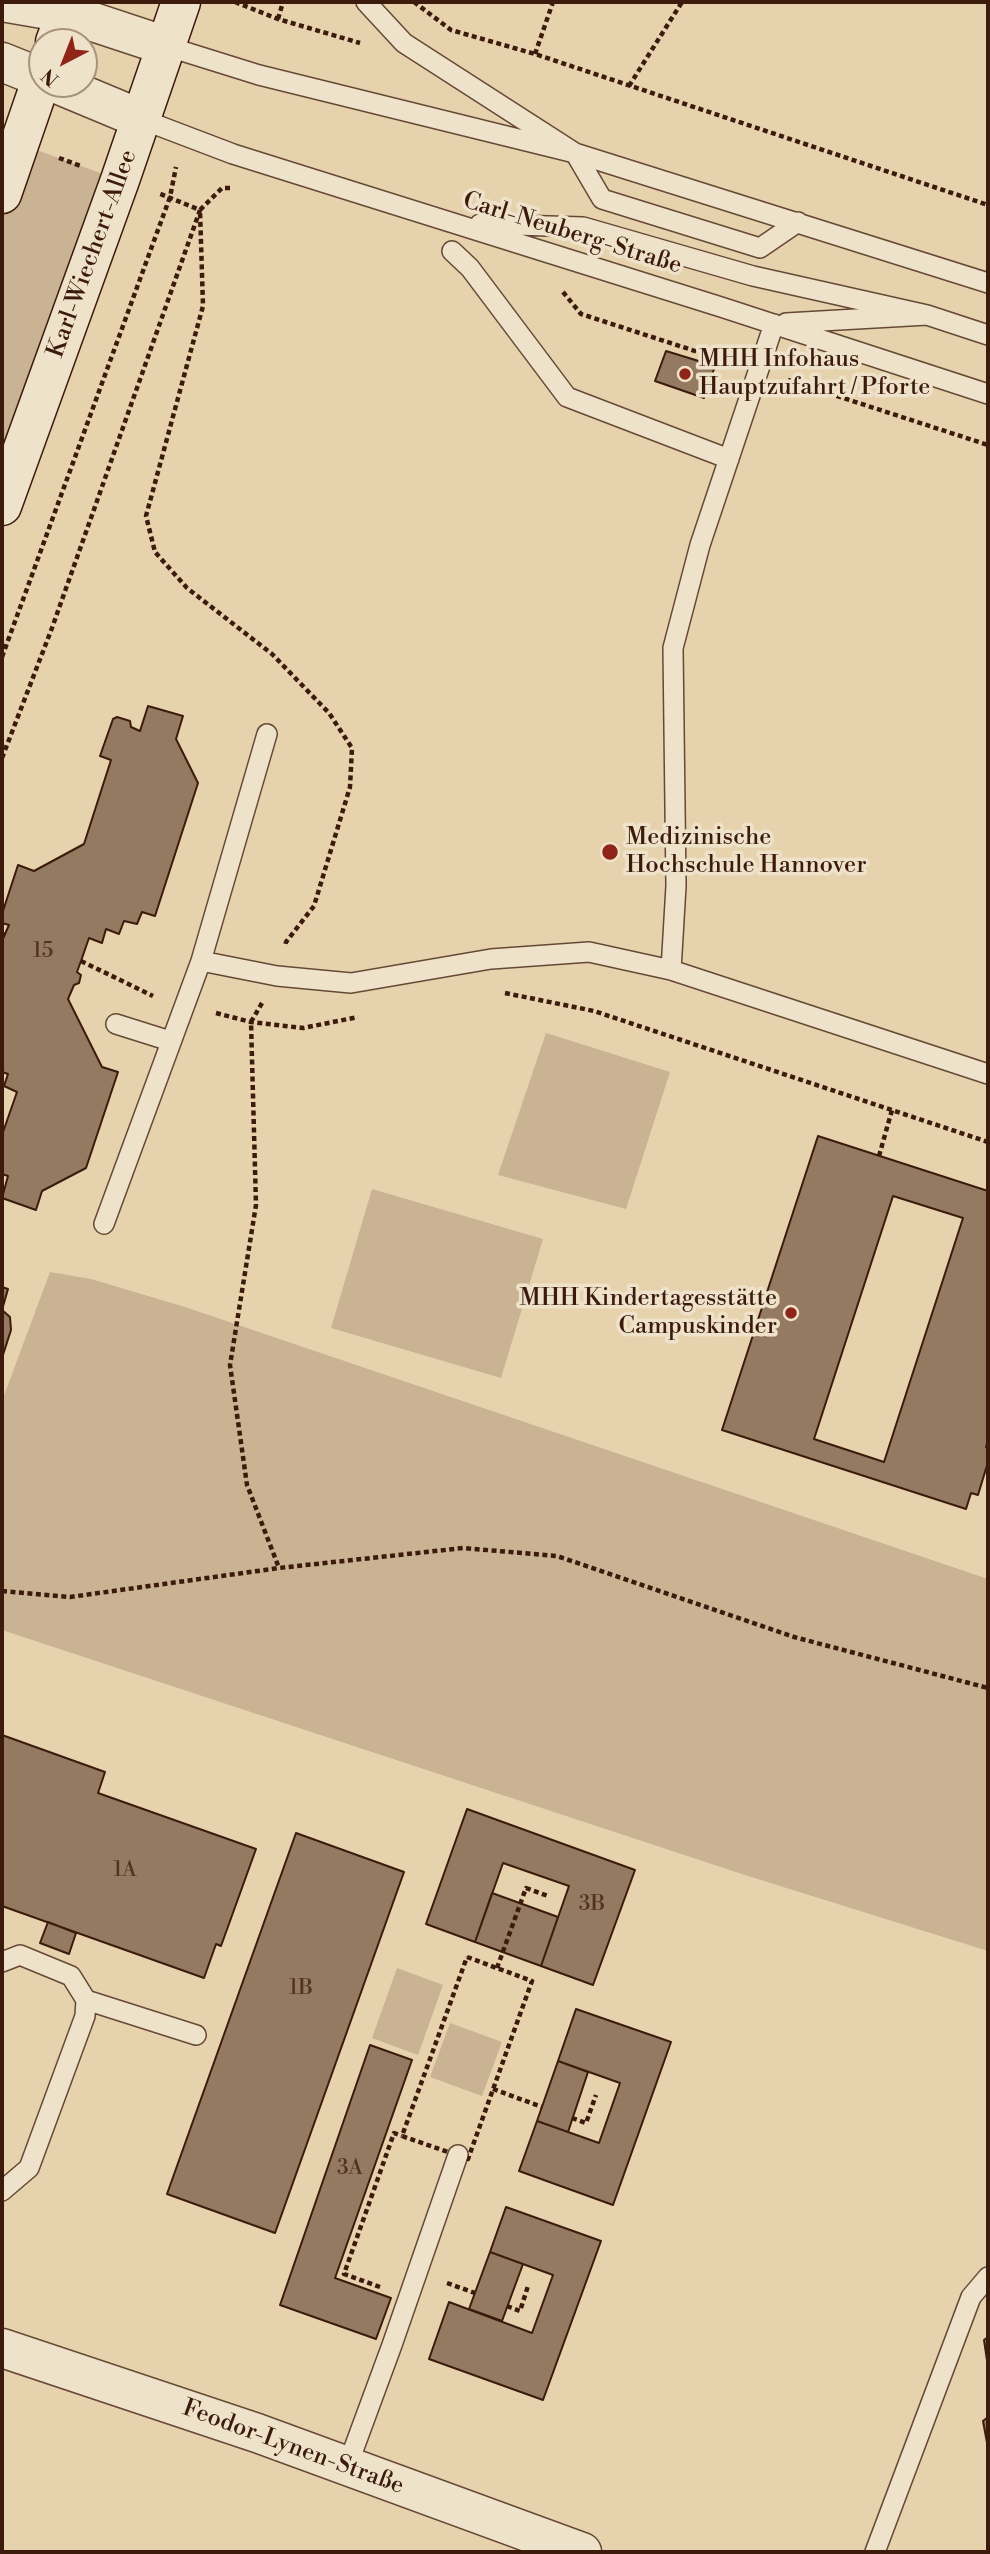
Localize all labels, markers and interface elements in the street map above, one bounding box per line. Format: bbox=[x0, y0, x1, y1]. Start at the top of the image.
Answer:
north arrow bbox=[28, 28, 98, 98]
text: N bbox=[37, 63, 64, 91]
street label: Karl-Wiechert-Allee bbox=[42, 146, 144, 362]
street label: Carl-Neuberg-Straße bbox=[459, 187, 685, 281]
place label: MHH Infohaus Hauptzufahrt / Pforte bbox=[699, 346, 930, 402]
marker: MHH Infohaus Hauptzufahrt / Pforte bbox=[677, 366, 693, 382]
place label: Medizinische Hochschule Hannover bbox=[626, 824, 867, 880]
marker: Medizinische Hochschule Hannover bbox=[600, 842, 620, 862]
house number: 15 bbox=[33, 939, 53, 965]
place label: MHH Kindertagesstätte Campuskinder bbox=[519, 1285, 777, 1341]
marker: MHH Kindertagesstätte Campuskinder bbox=[783, 1305, 799, 1321]
house number: 1A bbox=[113, 1858, 137, 1884]
house number: 3B bbox=[579, 1892, 605, 1918]
house number: 1B bbox=[289, 1976, 313, 2002]
house number: 3A bbox=[337, 2156, 363, 2182]
street label: Feodor-Lynen-Straße bbox=[178, 2395, 408, 2501]

